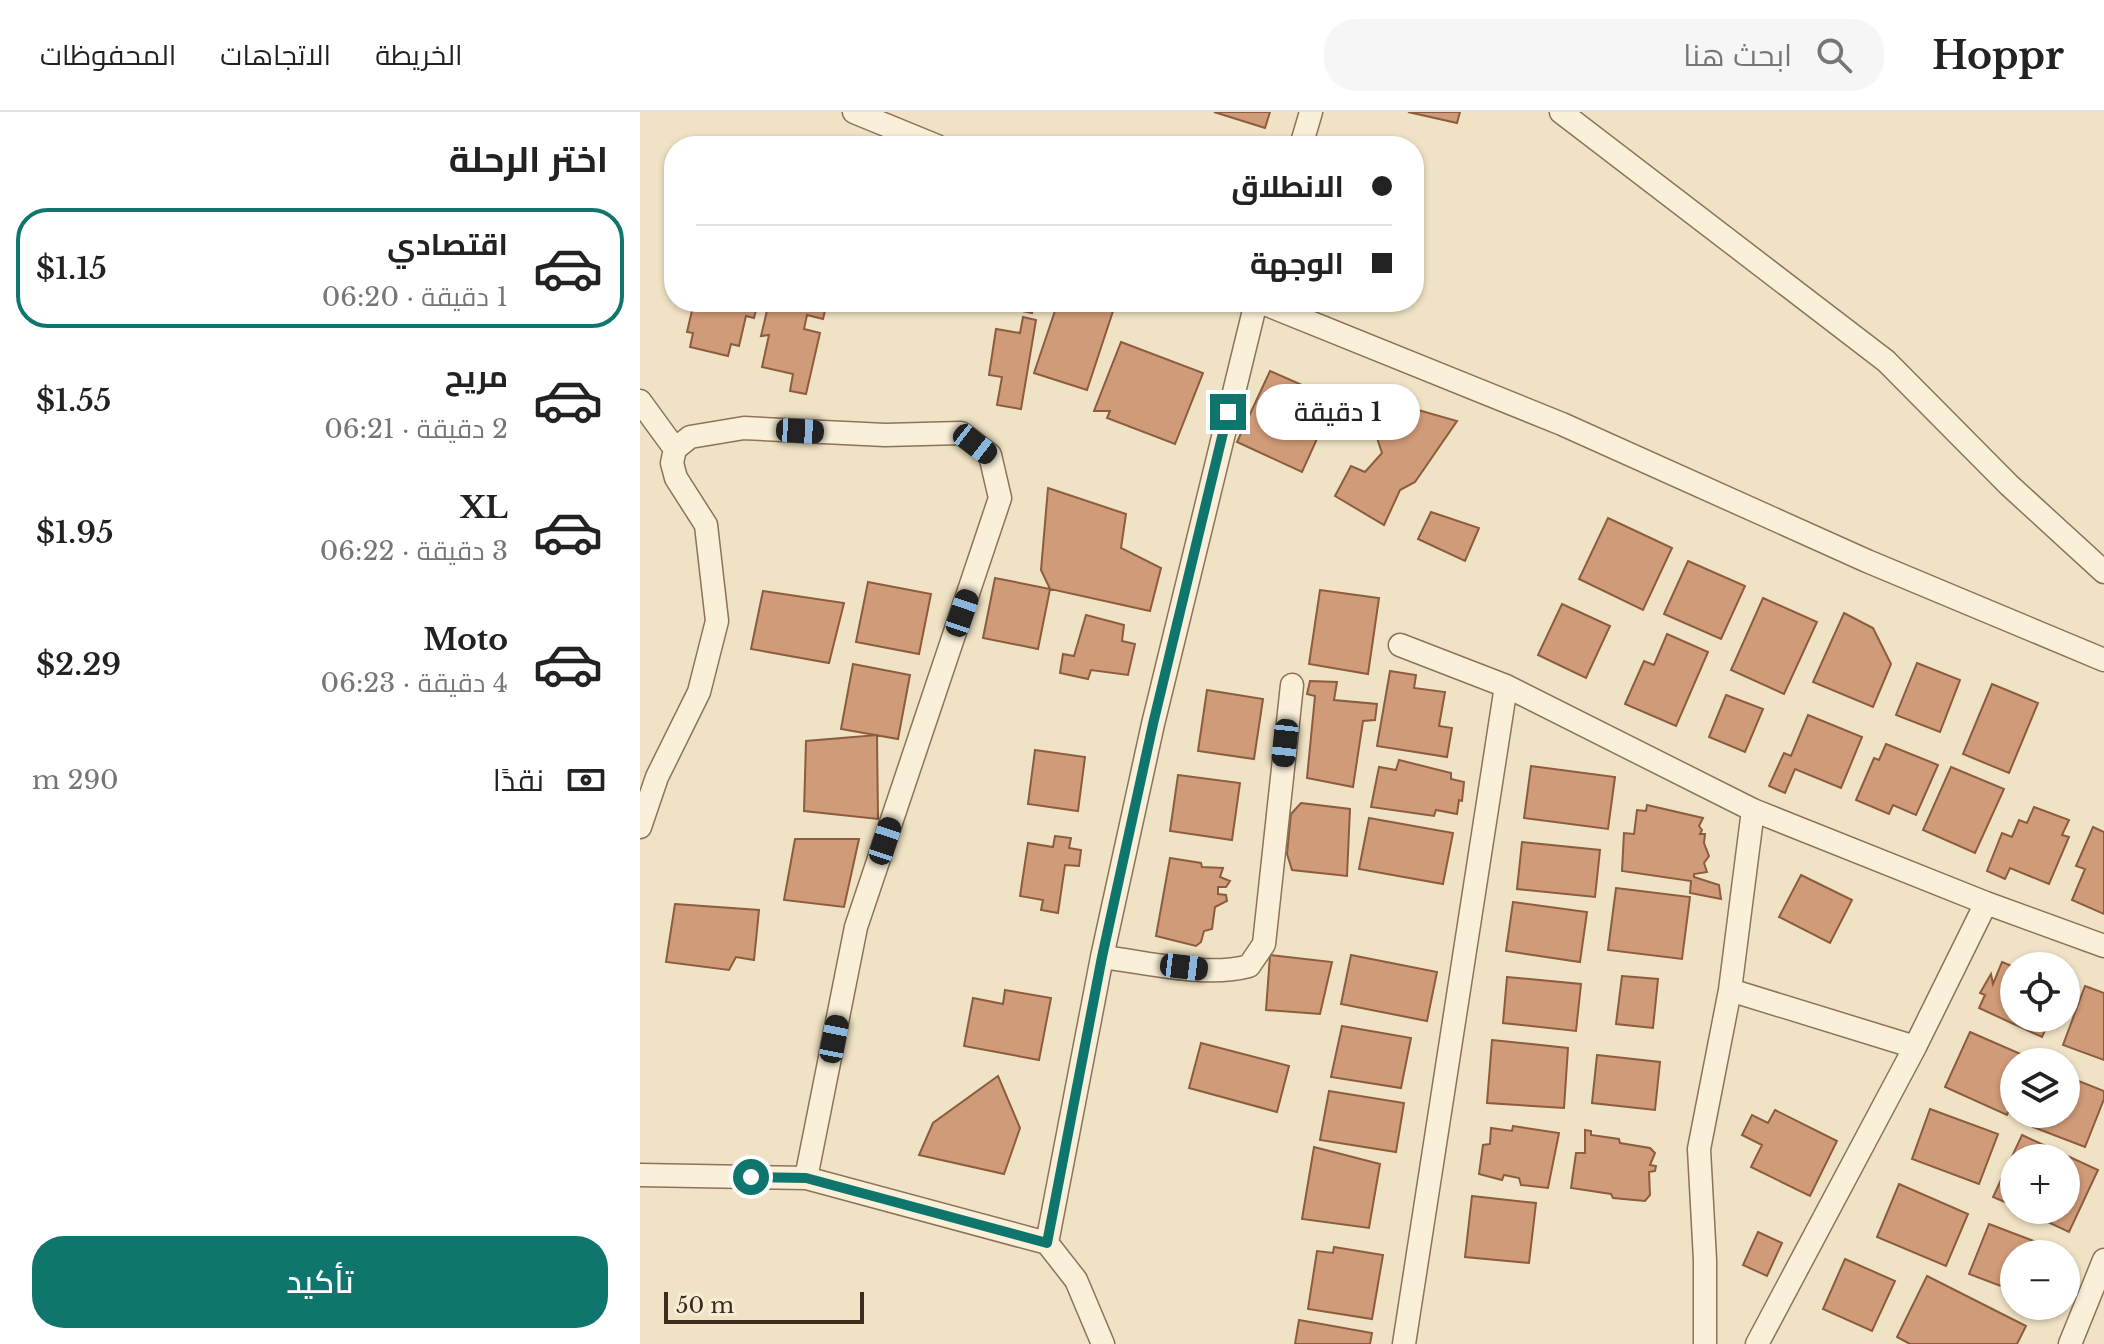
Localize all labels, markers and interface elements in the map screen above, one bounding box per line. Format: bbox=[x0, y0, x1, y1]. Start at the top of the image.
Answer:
search box bbox=[1324, 19, 1884, 91]
text: Hoppr bbox=[1932, 32, 2064, 79]
icon: search bbox=[1812, 33, 1856, 77]
text: ابحث هنا bbox=[1683, 37, 1792, 74]
text: المحفوظات bbox=[40, 38, 176, 73]
text: الاتجاهات bbox=[220, 38, 331, 73]
text: الخريطة bbox=[375, 38, 463, 73]
text: اختر الرحلة bbox=[449, 137, 608, 182]
text: الانطلاق bbox=[1231, 168, 1344, 205]
text: اقتصادي bbox=[387, 226, 508, 263]
icon: car bbox=[532, 232, 604, 304]
text: الوجهة bbox=[1250, 245, 1344, 282]
text: $1.15 bbox=[36, 250, 107, 287]
text: 1 دقيقة · 06:20 bbox=[322, 281, 508, 313]
text: مريح bbox=[445, 358, 508, 395]
icon: car bbox=[532, 364, 604, 436]
text: $1.55 bbox=[36, 382, 111, 419]
callout: 1 دقيقة bbox=[1256, 384, 1420, 440]
route end bbox=[1210, 394, 1246, 430]
text: 1 دقيقة bbox=[1294, 396, 1382, 428]
text: 2 دقيقة · 06:21 bbox=[324, 413, 508, 445]
car bbox=[775, 418, 825, 444]
car bbox=[949, 420, 1001, 468]
text: XL bbox=[460, 489, 508, 526]
icon: car bbox=[532, 496, 604, 568]
text: $1.95 bbox=[36, 514, 114, 551]
text: 3 دقيقة · 06:22 bbox=[320, 535, 508, 567]
car bbox=[943, 586, 981, 640]
text: Moto bbox=[423, 621, 508, 658]
icon: car bbox=[532, 628, 604, 700]
text: $2.29 bbox=[36, 646, 121, 683]
text: 4 دقيقة · 06:23 bbox=[321, 667, 508, 699]
car bbox=[1271, 718, 1299, 768]
icon: cash bbox=[564, 758, 608, 802]
text: نقدًا bbox=[493, 762, 544, 799]
text: 290 m bbox=[32, 764, 119, 796]
car bbox=[866, 814, 904, 868]
car bbox=[1159, 952, 1209, 982]
map controls bbox=[2000, 952, 2080, 1320]
button: locate bbox=[2000, 952, 2080, 1032]
car bbox=[818, 1013, 850, 1065]
button: layers bbox=[2000, 1048, 2080, 1128]
button: + bbox=[2000, 1144, 2080, 1224]
route start bbox=[733, 1159, 769, 1195]
button: تأكيد bbox=[32, 1236, 608, 1328]
button: − bbox=[2000, 1240, 2080, 1320]
scale bar bbox=[664, 1288, 864, 1324]
text: 50 m bbox=[676, 1292, 734, 1319]

